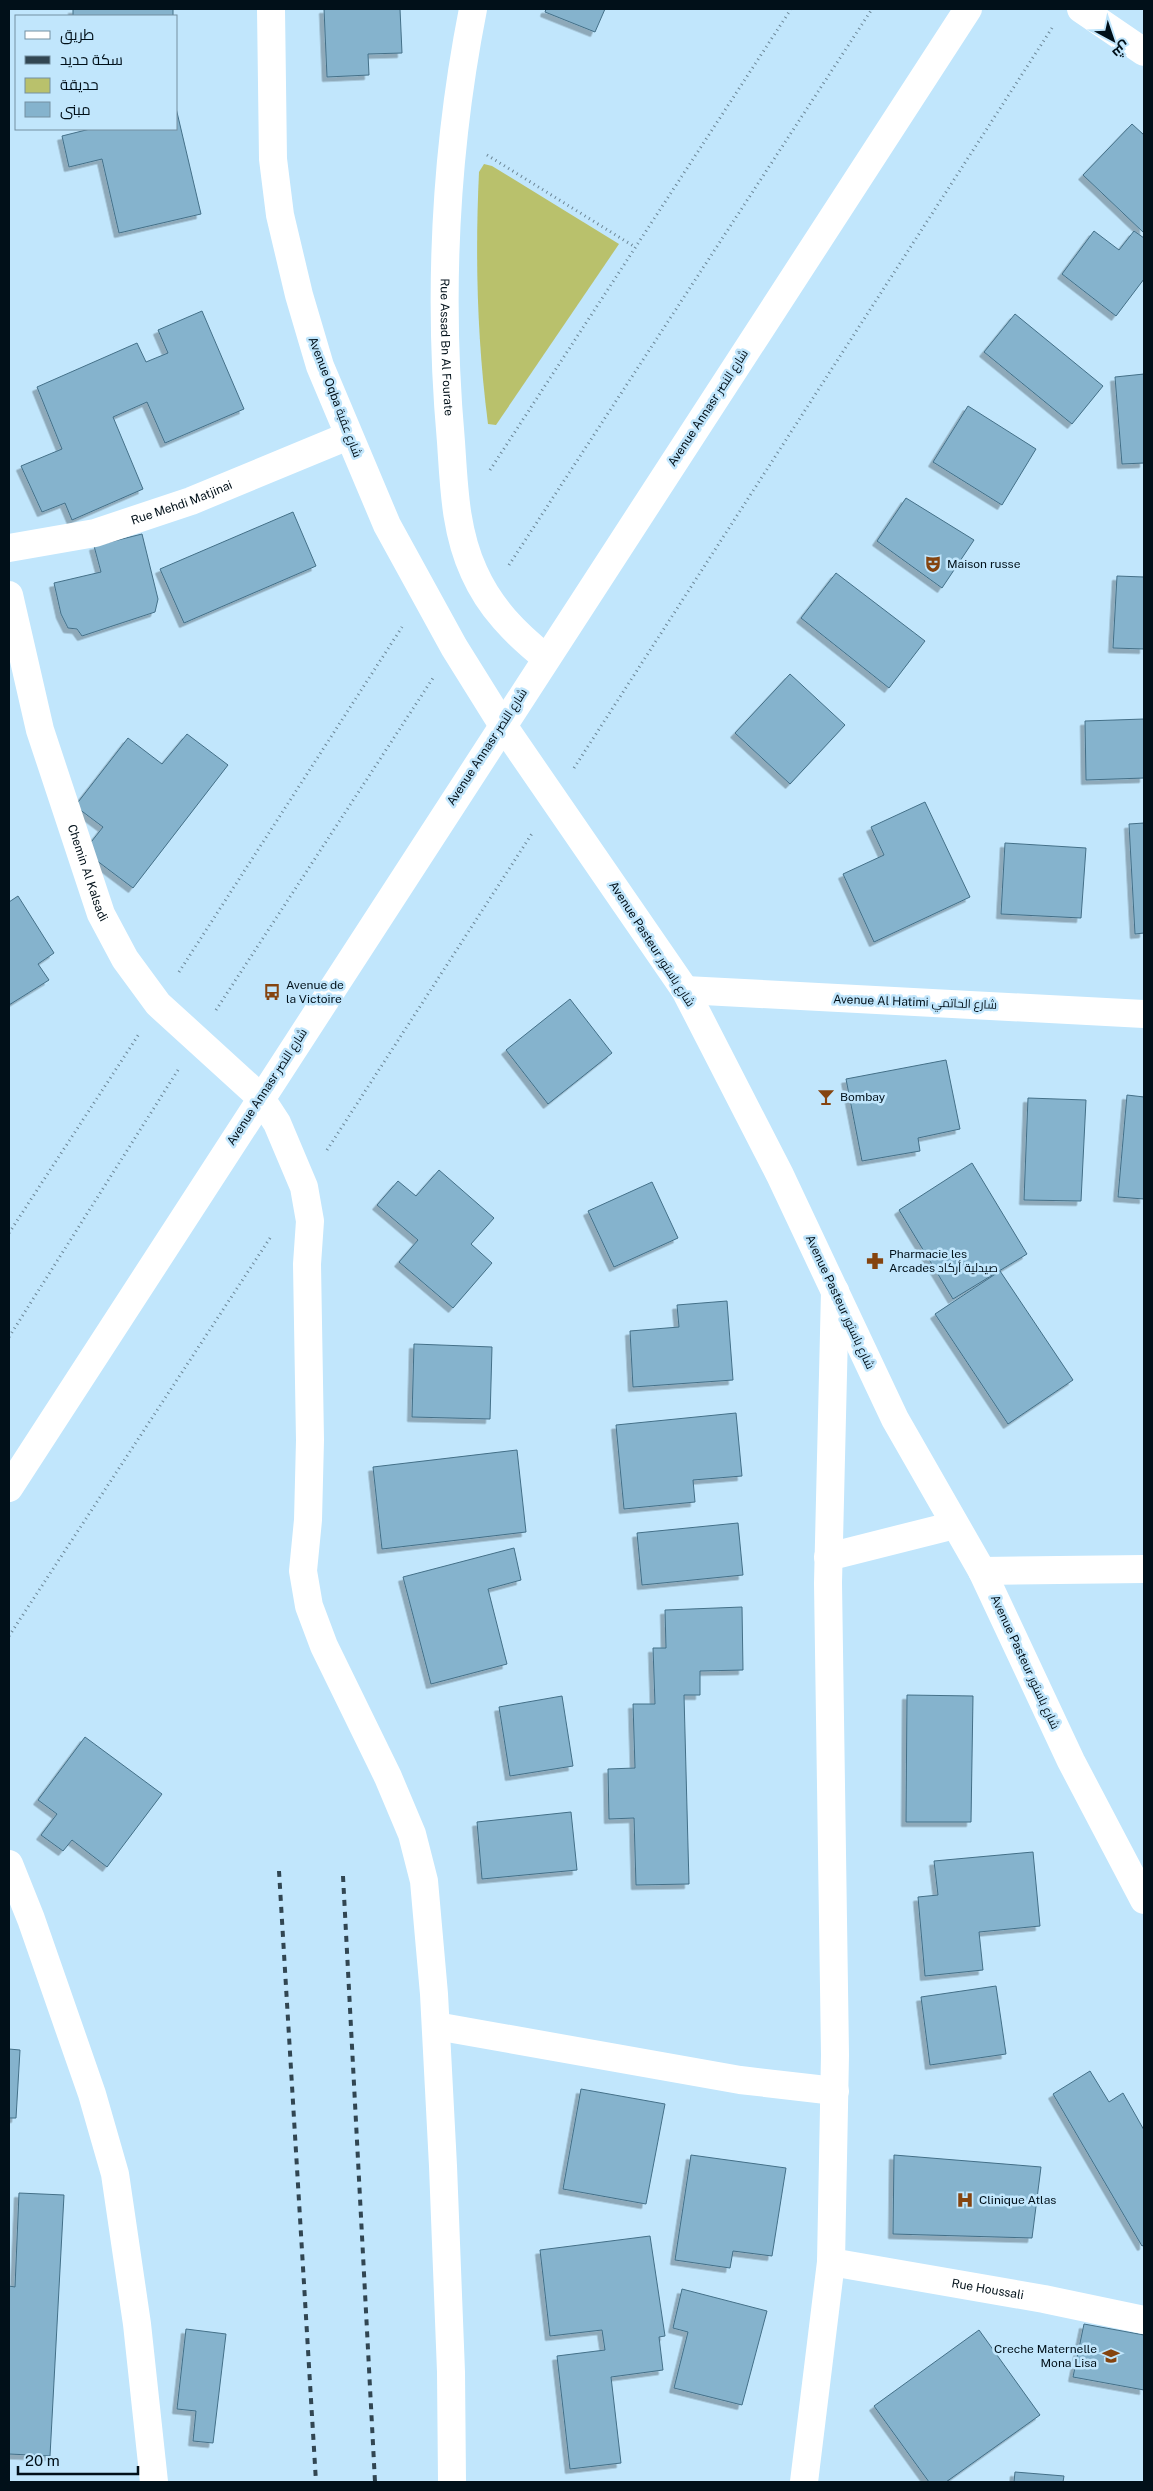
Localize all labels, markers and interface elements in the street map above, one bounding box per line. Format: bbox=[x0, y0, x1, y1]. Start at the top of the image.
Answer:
legend bbox=[15, 15, 178, 130]
north arrow bbox=[1088, 15, 1138, 65]
text: طريق bbox=[60, 26, 94, 45]
text: ش bbox=[1109, 37, 1133, 62]
text: سكة حديد bbox=[60, 51, 123, 68]
text: حديقة bbox=[60, 76, 99, 93]
text: مبنى bbox=[60, 101, 91, 120]
street label: Rue Assad Bn Al Fourate bbox=[438, 278, 456, 417]
street label: Avenue Oqba شارع عقبة bbox=[305, 335, 365, 460]
street label: Avenue Annasr شارع النصر bbox=[665, 347, 752, 470]
street label: Rue Mehdi Matjinai bbox=[129, 478, 234, 528]
theatre icon: Maison russe bbox=[923, 554, 943, 574]
place label: Maison russe bbox=[947, 557, 1021, 571]
street label: Avenue Annasr شارع النصر bbox=[444, 686, 531, 809]
street label: Chemin Al Kalsadi bbox=[65, 822, 111, 924]
street label: Avenue Pasteur شارع باستور bbox=[605, 879, 698, 1010]
place label: Avenue de la Victoire bbox=[286, 978, 344, 1006]
bus stop icon: Avenue de la Victoire bbox=[262, 982, 282, 1002]
street label: Avenue Al Hatimi شارع الحاتمي bbox=[833, 992, 997, 1015]
street label: Avenue Annasr شارع النصر bbox=[224, 1026, 311, 1149]
bar icon: Bombay bbox=[816, 1087, 836, 1107]
place label: Bombay bbox=[840, 1090, 886, 1104]
street label: Avenue Pasteur شارع باستور bbox=[802, 1233, 877, 1372]
place label: Pharmacie les Arcades صيدلية أركاد bbox=[889, 1247, 998, 1275]
pharmacy icon: Pharmacie les Arcades صيدلية أركاد bbox=[865, 1251, 885, 1271]
street label: Avenue Pasteur شارع باستور bbox=[987, 1593, 1062, 1732]
hospital icon: Clinique Atlas bbox=[955, 2190, 975, 2210]
place label: Clinique Atlas bbox=[979, 2193, 1056, 2207]
street label: Rue Houssali bbox=[951, 2276, 1025, 2302]
place label: Creche Maternelle Mona Lisa bbox=[994, 2342, 1097, 2370]
school or university icon: Creche Maternelle Mona Lisa bbox=[1101, 2346, 1121, 2366]
scale bar bbox=[18, 2444, 138, 2476]
text: 20 m bbox=[25, 2452, 60, 2469]

